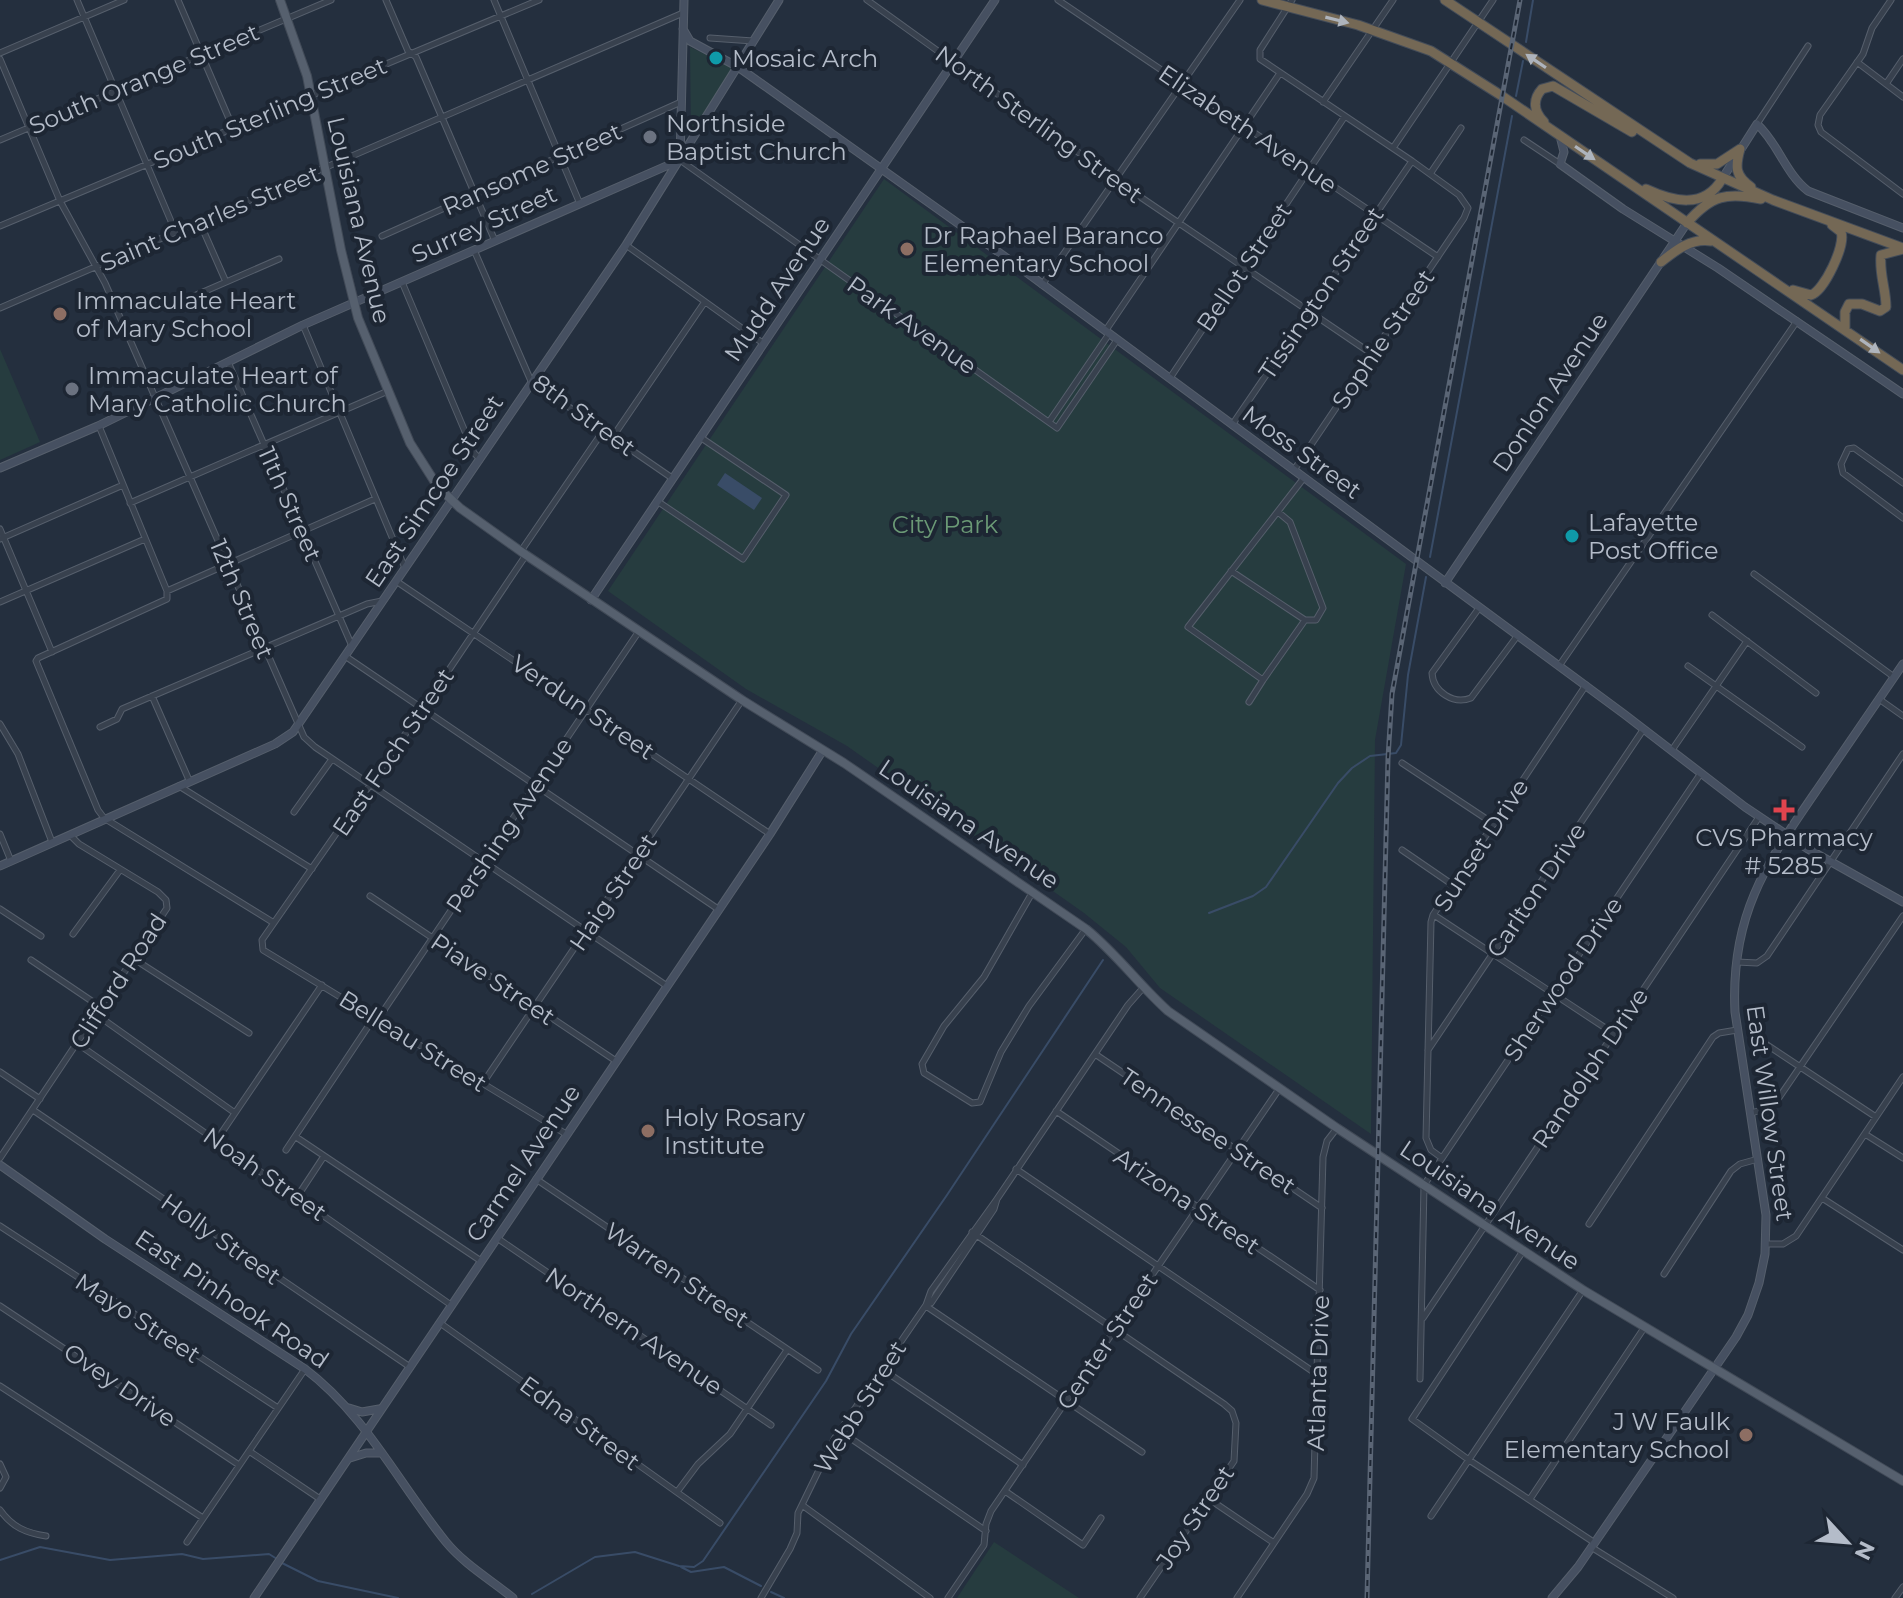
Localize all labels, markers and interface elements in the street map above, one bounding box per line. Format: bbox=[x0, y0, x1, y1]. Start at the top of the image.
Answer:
one-way arrow bbox=[1325, 15, 1350, 27]
street label: South Orange Street bbox=[25, 17, 264, 141]
street label: North Sterling Street bbox=[930, 39, 1149, 209]
place label: Mosaic Arch bbox=[732, 44, 878, 73]
marker: Mosaic Arch bbox=[707, 49, 725, 67]
street label: South Sterling Street bbox=[149, 51, 391, 175]
one-way arrow bbox=[1525, 55, 1547, 69]
street label: Elizabeth Avenue bbox=[1153, 59, 1343, 199]
place label: Northside Baptist Church bbox=[666, 109, 847, 166]
street label: Louisiana Avenue bbox=[321, 114, 397, 326]
street label: Ransome Street bbox=[438, 116, 626, 222]
marker: Northside Baptist Church bbox=[641, 128, 659, 146]
one-way arrow bbox=[1575, 145, 1596, 160]
street label: Saint Charles Street bbox=[96, 158, 325, 277]
street label: Surrey Street bbox=[407, 179, 561, 269]
street label: Bellot Street bbox=[1190, 197, 1298, 337]
street label: Tissington Street bbox=[1252, 201, 1390, 385]
street label: Mudd Avenue bbox=[718, 211, 836, 367]
place label: Dr Raphael Baranco Elementary School bbox=[923, 221, 1164, 278]
marker: Dr Raphael Baranco Elementary School bbox=[898, 240, 916, 258]
street label: Sophie Street bbox=[1326, 263, 1440, 414]
street label: Park Avenue bbox=[842, 270, 982, 380]
place label: Immaculate Heart of Mary School bbox=[76, 286, 296, 343]
marker: Immaculate Heart of Mary School bbox=[51, 305, 69, 323]
street label: Donlon Avenue bbox=[1486, 307, 1614, 477]
one-way arrow bbox=[1859, 338, 1880, 353]
place label: Immaculate Heart of Mary Catholic Church bbox=[88, 361, 347, 418]
street label: 8th Street bbox=[527, 368, 641, 462]
marker: Immaculate Heart of Mary Catholic Church bbox=[63, 380, 81, 398]
street label: East Simcoe Street bbox=[359, 389, 509, 593]
street label: Moss Street bbox=[1237, 399, 1367, 505]
street label: 11th Street bbox=[252, 442, 328, 566]
place label: Lafayette Post Office bbox=[1588, 508, 1718, 565]
park label: City Park bbox=[892, 510, 999, 539]
marker: Lafayette Post Office bbox=[1563, 527, 1581, 545]
street label: 12th Street bbox=[204, 535, 280, 663]
street label: Verdun Street bbox=[506, 648, 660, 766]
street label: East Foch Street bbox=[326, 662, 460, 841]
street label: Pershing Avenue bbox=[440, 732, 578, 918]
street label: Louisiana Avenue bbox=[873, 753, 1065, 895]
street label: Sunset Drive bbox=[1427, 773, 1535, 917]
marker: CVS Pharmacy # 5285 bbox=[1775, 801, 1793, 819]
street label: Carlton Drive bbox=[1480, 817, 1592, 963]
place label: CVS Pharmacy # 5285 bbox=[1695, 823, 1873, 880]
street label: Haig Street bbox=[563, 828, 663, 956]
street label: Sherwood Drive bbox=[1497, 891, 1629, 1067]
street label: Clifford Road bbox=[63, 908, 173, 1054]
street label: Piave Street bbox=[425, 927, 561, 1031]
street label: Randolph Drive bbox=[1526, 982, 1654, 1154]
street label: Belleau Street bbox=[334, 984, 492, 1098]
street label: East Willow Street bbox=[1740, 1003, 1800, 1223]
street label: Tennessee Street bbox=[1115, 1062, 1301, 1201]
street label: Carmel Avenue bbox=[460, 1079, 586, 1247]
place label: Holy Rosary Institute bbox=[664, 1103, 805, 1160]
street label: Noah Street bbox=[198, 1121, 332, 1227]
marker: Holy Rosary Institute bbox=[639, 1122, 657, 1140]
street label: Louisiana Avenue bbox=[1394, 1134, 1586, 1276]
street label: Arizona Street bbox=[1109, 1142, 1266, 1261]
street label: Holly Street bbox=[156, 1187, 287, 1291]
street label: Warren Street bbox=[599, 1216, 755, 1334]
street label: East Pinhook Road bbox=[130, 1223, 334, 1375]
street label: Northern Avenue bbox=[540, 1261, 728, 1401]
street label: Mayo Street bbox=[70, 1267, 206, 1369]
street label: Center Street bbox=[1050, 1267, 1164, 1415]
street label: Atlanta Drive bbox=[1301, 1294, 1335, 1452]
street label: Webb Street bbox=[808, 1335, 913, 1479]
street label: Ovey Drive bbox=[58, 1337, 182, 1433]
street label: Edna Street bbox=[514, 1370, 646, 1476]
place label: J W Faulk Elementary School bbox=[1504, 1407, 1731, 1464]
marker: J W Faulk Elementary School bbox=[1737, 1426, 1755, 1444]
street label: Joy Street bbox=[1149, 1460, 1240, 1575]
north arrow bbox=[1807, 1502, 1887, 1582]
text: N bbox=[1848, 1537, 1881, 1564]

